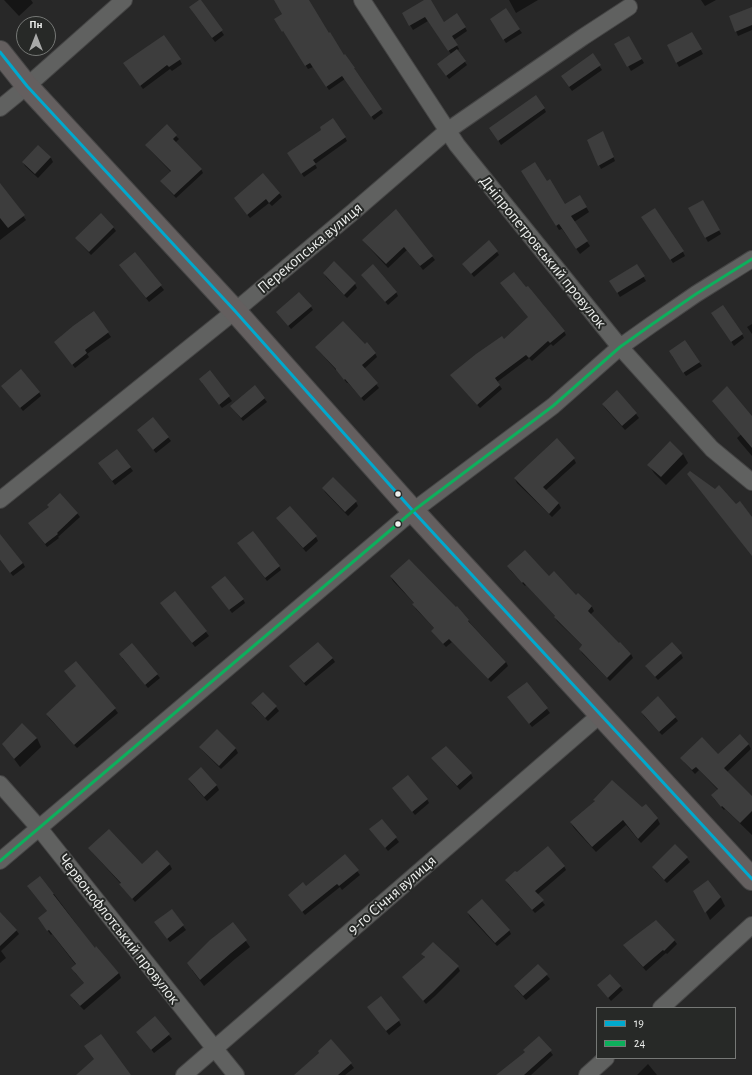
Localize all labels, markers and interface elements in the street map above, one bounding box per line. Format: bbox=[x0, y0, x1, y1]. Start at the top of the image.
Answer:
north arrow bbox=[16, 16, 56, 56]
text: Пн bbox=[29, 19, 43, 30]
street label: Дніпропетровський провулок bbox=[475, 172, 611, 332]
street label: Перекопська вулиця bbox=[253, 198, 367, 298]
unlabelled marker bbox=[393, 489, 403, 499]
unlabelled marker bbox=[393, 519, 403, 529]
street label: Червонофлотський провулок bbox=[54, 850, 184, 1008]
street label: 9-го Січня вулиця bbox=[344, 851, 440, 939]
legend bbox=[596, 1007, 736, 1059]
text: 19 bbox=[634, 1017, 644, 1029]
text: 24 bbox=[634, 1037, 645, 1049]

